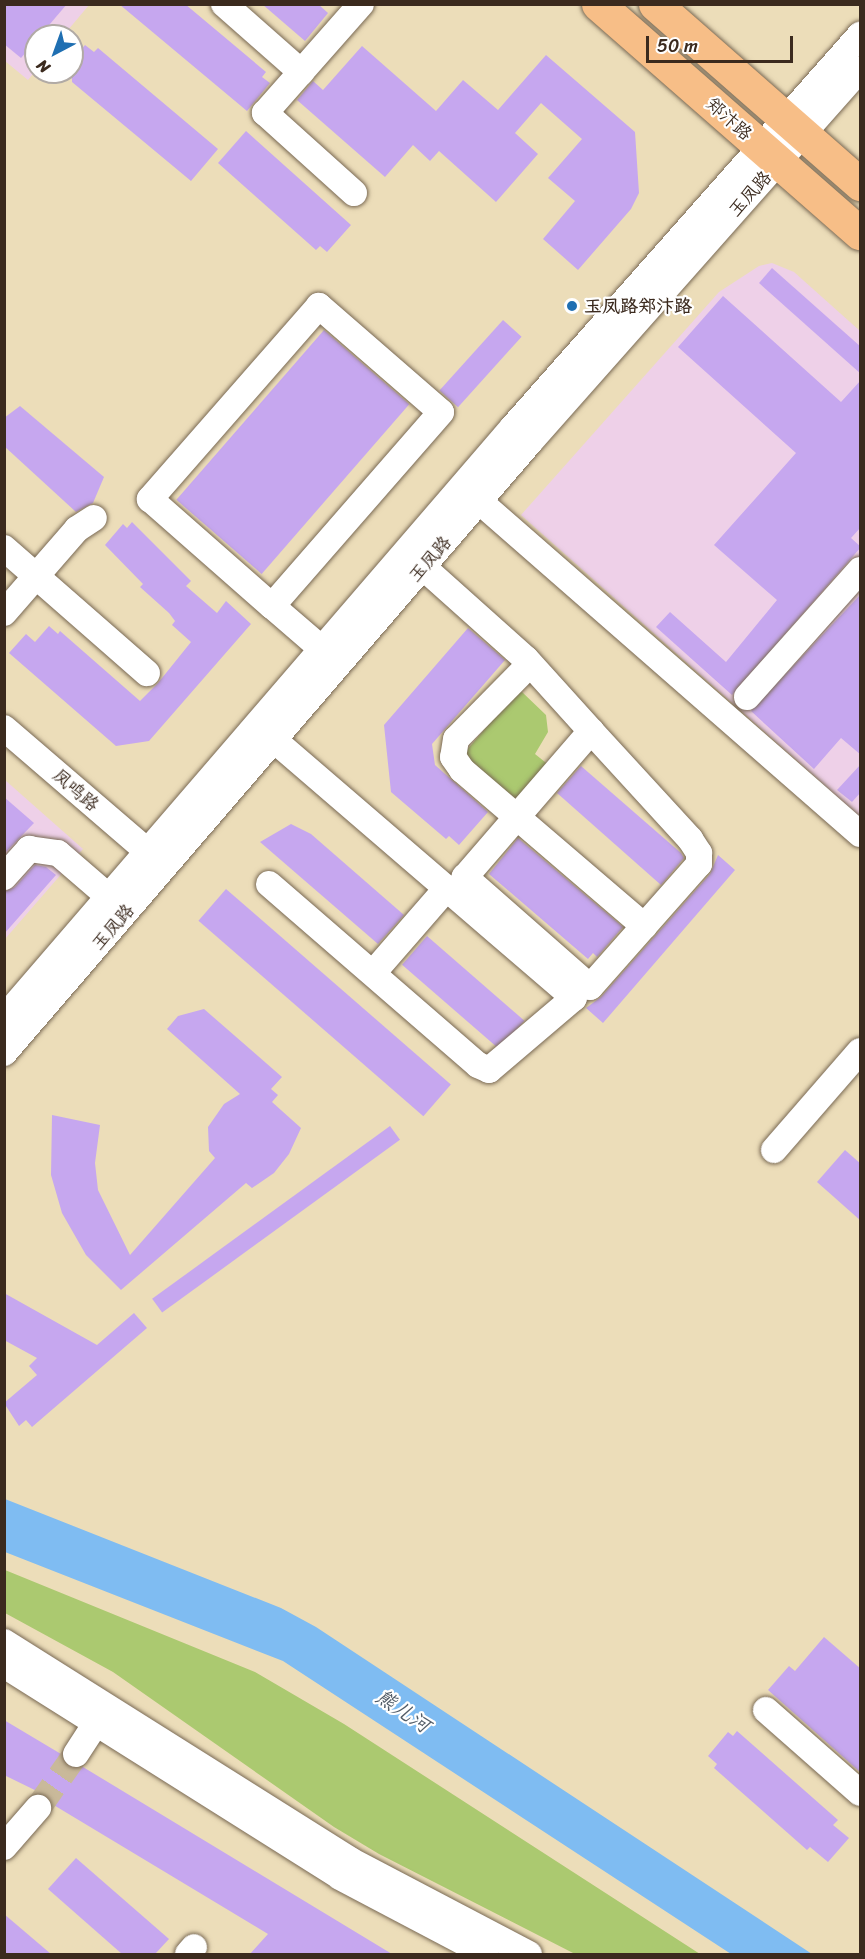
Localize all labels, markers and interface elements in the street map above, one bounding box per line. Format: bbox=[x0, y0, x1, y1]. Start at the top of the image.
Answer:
north arrow bbox=[24, 24, 84, 84]
scale bar bbox=[649, 24, 796, 62]
text: 50 m bbox=[657, 30, 698, 62]
text: N bbox=[29, 52, 57, 81]
street label: 郑汴路 bbox=[702, 93, 756, 145]
street label: 玉凤路 bbox=[724, 167, 776, 221]
place label: 玉凤路郑汴路 bbox=[584, 295, 692, 317]
marker: 玉凤路郑汴路 bbox=[565, 299, 579, 313]
street label: 玉凤路 bbox=[404, 532, 456, 586]
street label: 凤鸣路 bbox=[49, 764, 103, 816]
street label: 玉凤路 bbox=[87, 900, 139, 954]
water label: 熊儿河 bbox=[371, 1684, 435, 1738]

